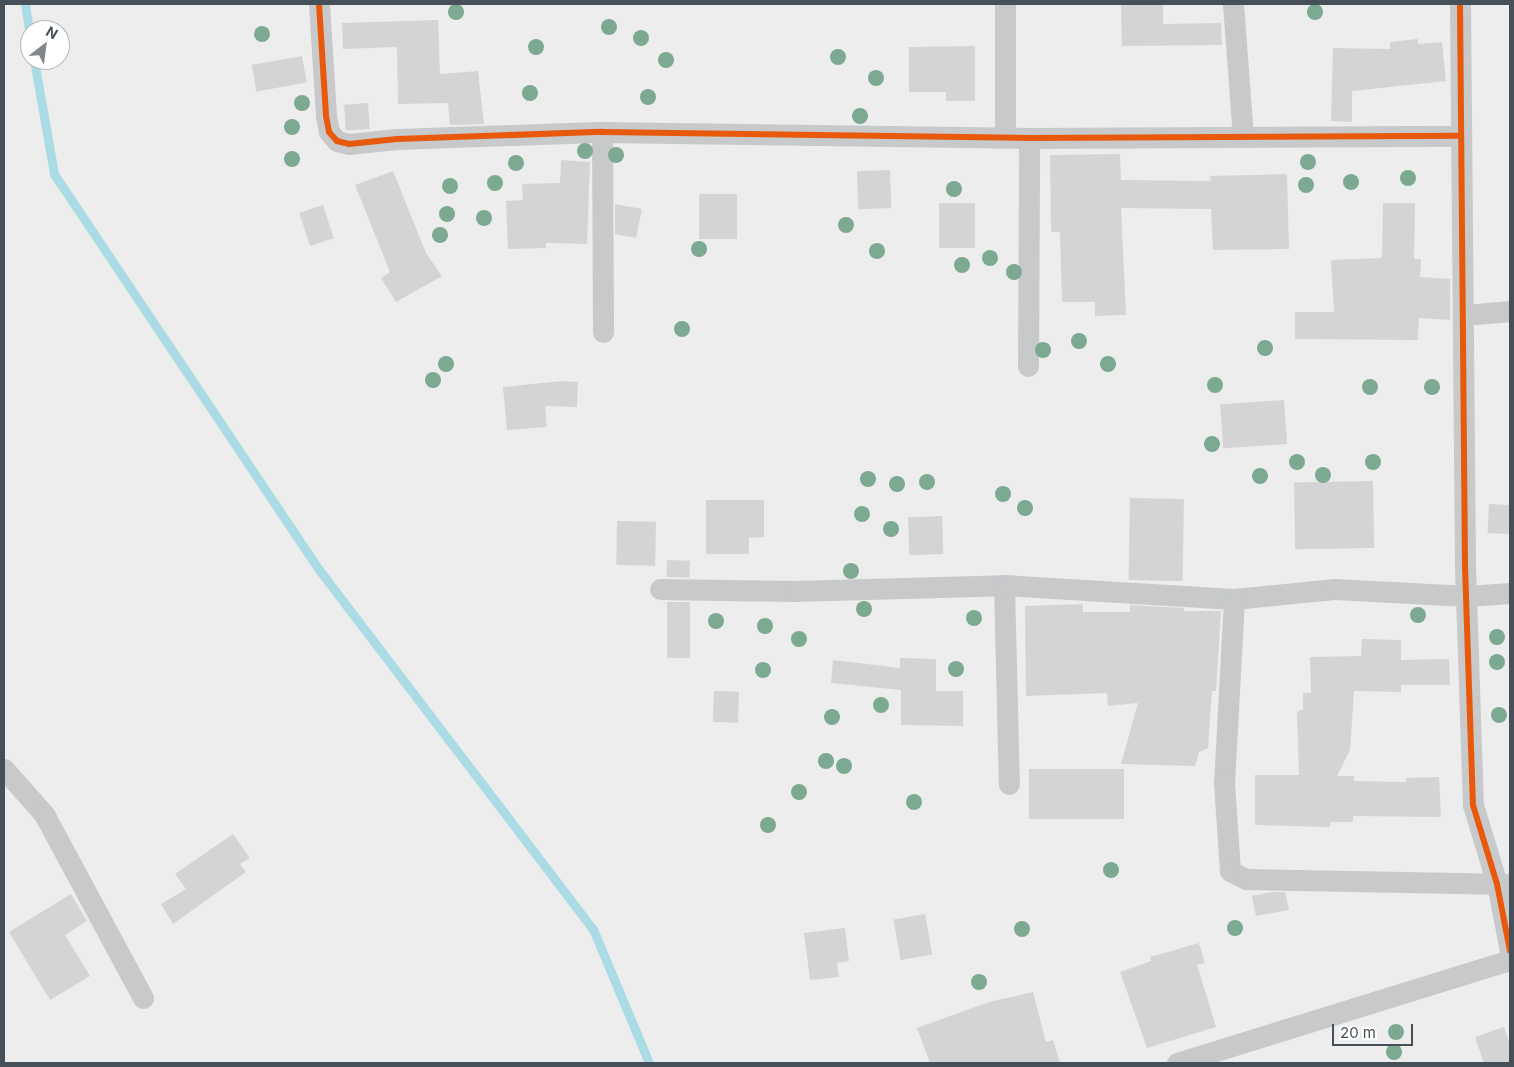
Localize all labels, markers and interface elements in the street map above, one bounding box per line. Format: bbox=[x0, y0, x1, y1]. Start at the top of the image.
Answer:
north arrow bbox=[20, 20, 70, 70]
text: N bbox=[43, 22, 61, 42]
scale bar bbox=[1334, 1014, 1415, 1046]
text: 20 m bbox=[1340, 1023, 1376, 1042]

